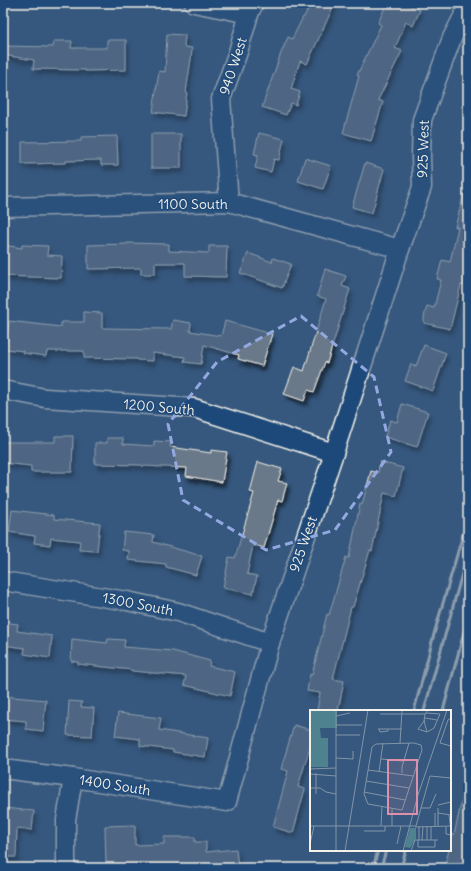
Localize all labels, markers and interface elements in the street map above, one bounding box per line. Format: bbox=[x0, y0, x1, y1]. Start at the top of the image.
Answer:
street label: 940 West bbox=[215, 35, 251, 97]
street label: 925 West bbox=[413, 119, 433, 178]
street label: 1100 South bbox=[158, 195, 228, 213]
street label: 1200 South bbox=[123, 395, 195, 419]
street label: 925 West bbox=[285, 513, 321, 574]
street label: 1300 South bbox=[101, 588, 175, 620]
inset map bbox=[310, 710, 451, 851]
street label: 1400 South bbox=[78, 770, 152, 800]

